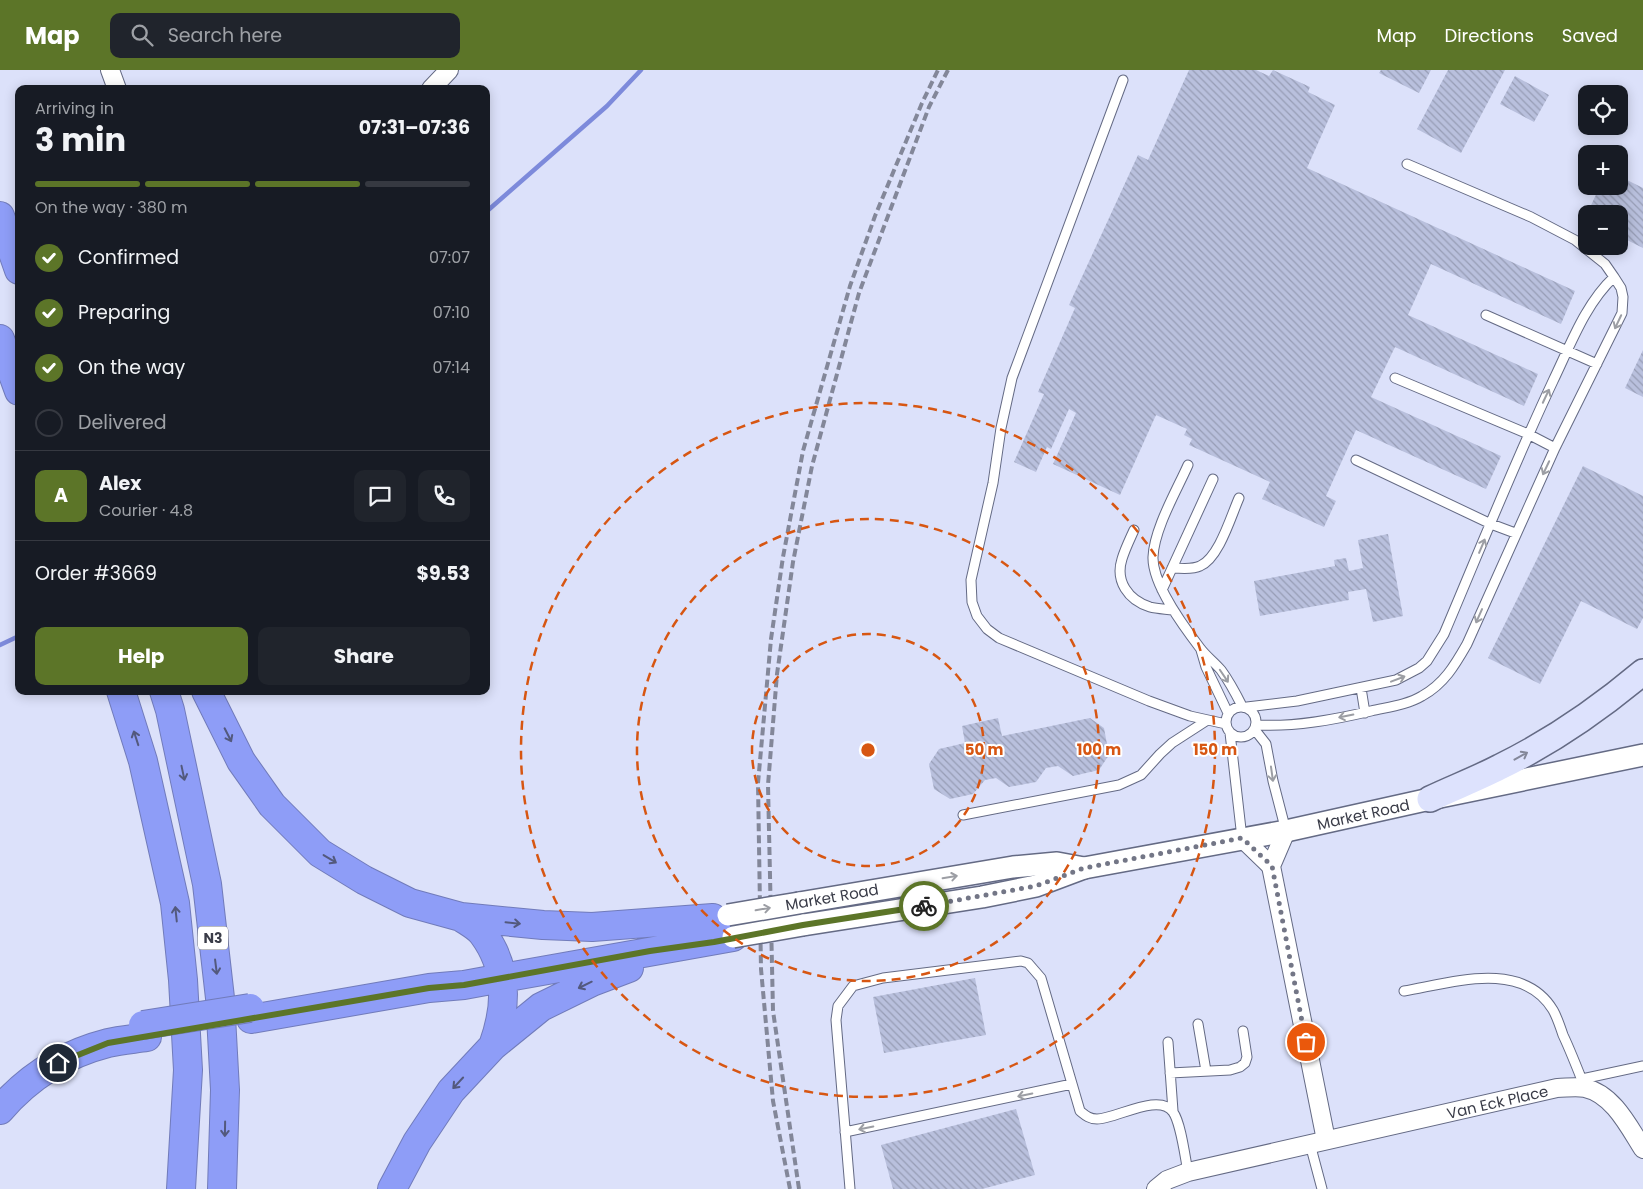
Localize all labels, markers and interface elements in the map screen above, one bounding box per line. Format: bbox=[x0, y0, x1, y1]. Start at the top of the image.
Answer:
search box bbox=[110, 13, 460, 58]
text: Map bbox=[25, 19, 80, 52]
icon: search bbox=[128, 21, 156, 49]
text: Search here bbox=[168, 22, 282, 49]
text: Map bbox=[1377, 23, 1416, 48]
text: Directions bbox=[1444, 23, 1534, 48]
text: Saved bbox=[1562, 23, 1618, 48]
map controls bbox=[1578, 85, 1628, 255]
button: locate bbox=[1578, 85, 1628, 135]
text: Arriving in bbox=[35, 97, 114, 120]
text: 07:31–07:36 bbox=[359, 114, 470, 141]
text: 3 min bbox=[35, 117, 126, 162]
button: + bbox=[1578, 145, 1628, 195]
text: On the way · 380 m bbox=[35, 196, 188, 219]
button: − bbox=[1578, 205, 1628, 255]
icon: check bbox=[35, 244, 63, 272]
text: Confirmed bbox=[78, 244, 179, 271]
text: 07:07 bbox=[429, 246, 470, 269]
icon: check bbox=[35, 299, 63, 327]
text: Preparing bbox=[78, 299, 170, 326]
text: 07:10 bbox=[433, 301, 470, 324]
one-way arrow bbox=[1613, 314, 1622, 329]
icon: check bbox=[35, 354, 63, 382]
text: On the way bbox=[78, 354, 185, 381]
text: 07:14 bbox=[433, 356, 470, 379]
one-way arrow bbox=[1542, 389, 1551, 404]
text: Delivered bbox=[78, 409, 167, 436]
one-way arrow bbox=[1540, 460, 1550, 475]
text: Alex bbox=[99, 470, 141, 497]
button: chat bbox=[354, 470, 406, 522]
button: phone bbox=[418, 470, 470, 522]
text: A bbox=[54, 482, 68, 509]
text: Courier · 4.8 bbox=[99, 499, 193, 522]
one-way arrow bbox=[1478, 538, 1487, 553]
text: Order #3669 bbox=[35, 560, 157, 587]
text: $9.53 bbox=[417, 560, 470, 587]
one-way arrow bbox=[1474, 608, 1484, 623]
button: Help bbox=[35, 627, 248, 685]
button: Share bbox=[258, 627, 470, 685]
one-way arrow bbox=[1219, 668, 1229, 682]
one-way arrow bbox=[1390, 673, 1405, 683]
one-way arrow bbox=[1338, 712, 1354, 722]
one-way arrow bbox=[223, 727, 233, 742]
one-way arrow bbox=[131, 731, 140, 747]
text: 50 m bbox=[965, 739, 1003, 760]
text: 100 m bbox=[1077, 739, 1121, 760]
text: 150 m bbox=[1193, 739, 1237, 760]
centre of rings bbox=[859, 741, 877, 759]
one-way arrow bbox=[1514, 750, 1528, 760]
one-way arrow bbox=[179, 764, 188, 780]
one-way arrow bbox=[1267, 766, 1277, 782]
street label: Market Road bbox=[1315, 793, 1411, 834]
one-way arrow bbox=[322, 854, 336, 864]
one-way arrow bbox=[942, 871, 958, 881]
street label: Market Road bbox=[784, 878, 880, 916]
courier bbox=[899, 881, 949, 931]
icon: bike bbox=[910, 892, 938, 920]
one-way arrow bbox=[755, 904, 771, 914]
one-way arrow bbox=[171, 906, 181, 922]
one-way arrow bbox=[505, 918, 521, 927]
road number: N3 bbox=[198, 926, 228, 950]
one-way arrow bbox=[211, 959, 221, 975]
one-way arrow bbox=[578, 980, 593, 990]
pin bbox=[1285, 1021, 1327, 1063]
icon: bag bbox=[1292, 1028, 1320, 1056]
pin bbox=[37, 1042, 79, 1084]
icon: home bbox=[44, 1049, 72, 1077]
one-way arrow bbox=[452, 1077, 464, 1090]
street label: Van Eck Place bbox=[1445, 1080, 1550, 1123]
one-way arrow bbox=[1017, 1090, 1033, 1100]
one-way arrow bbox=[220, 1121, 229, 1137]
one-way arrow bbox=[858, 1124, 874, 1133]

